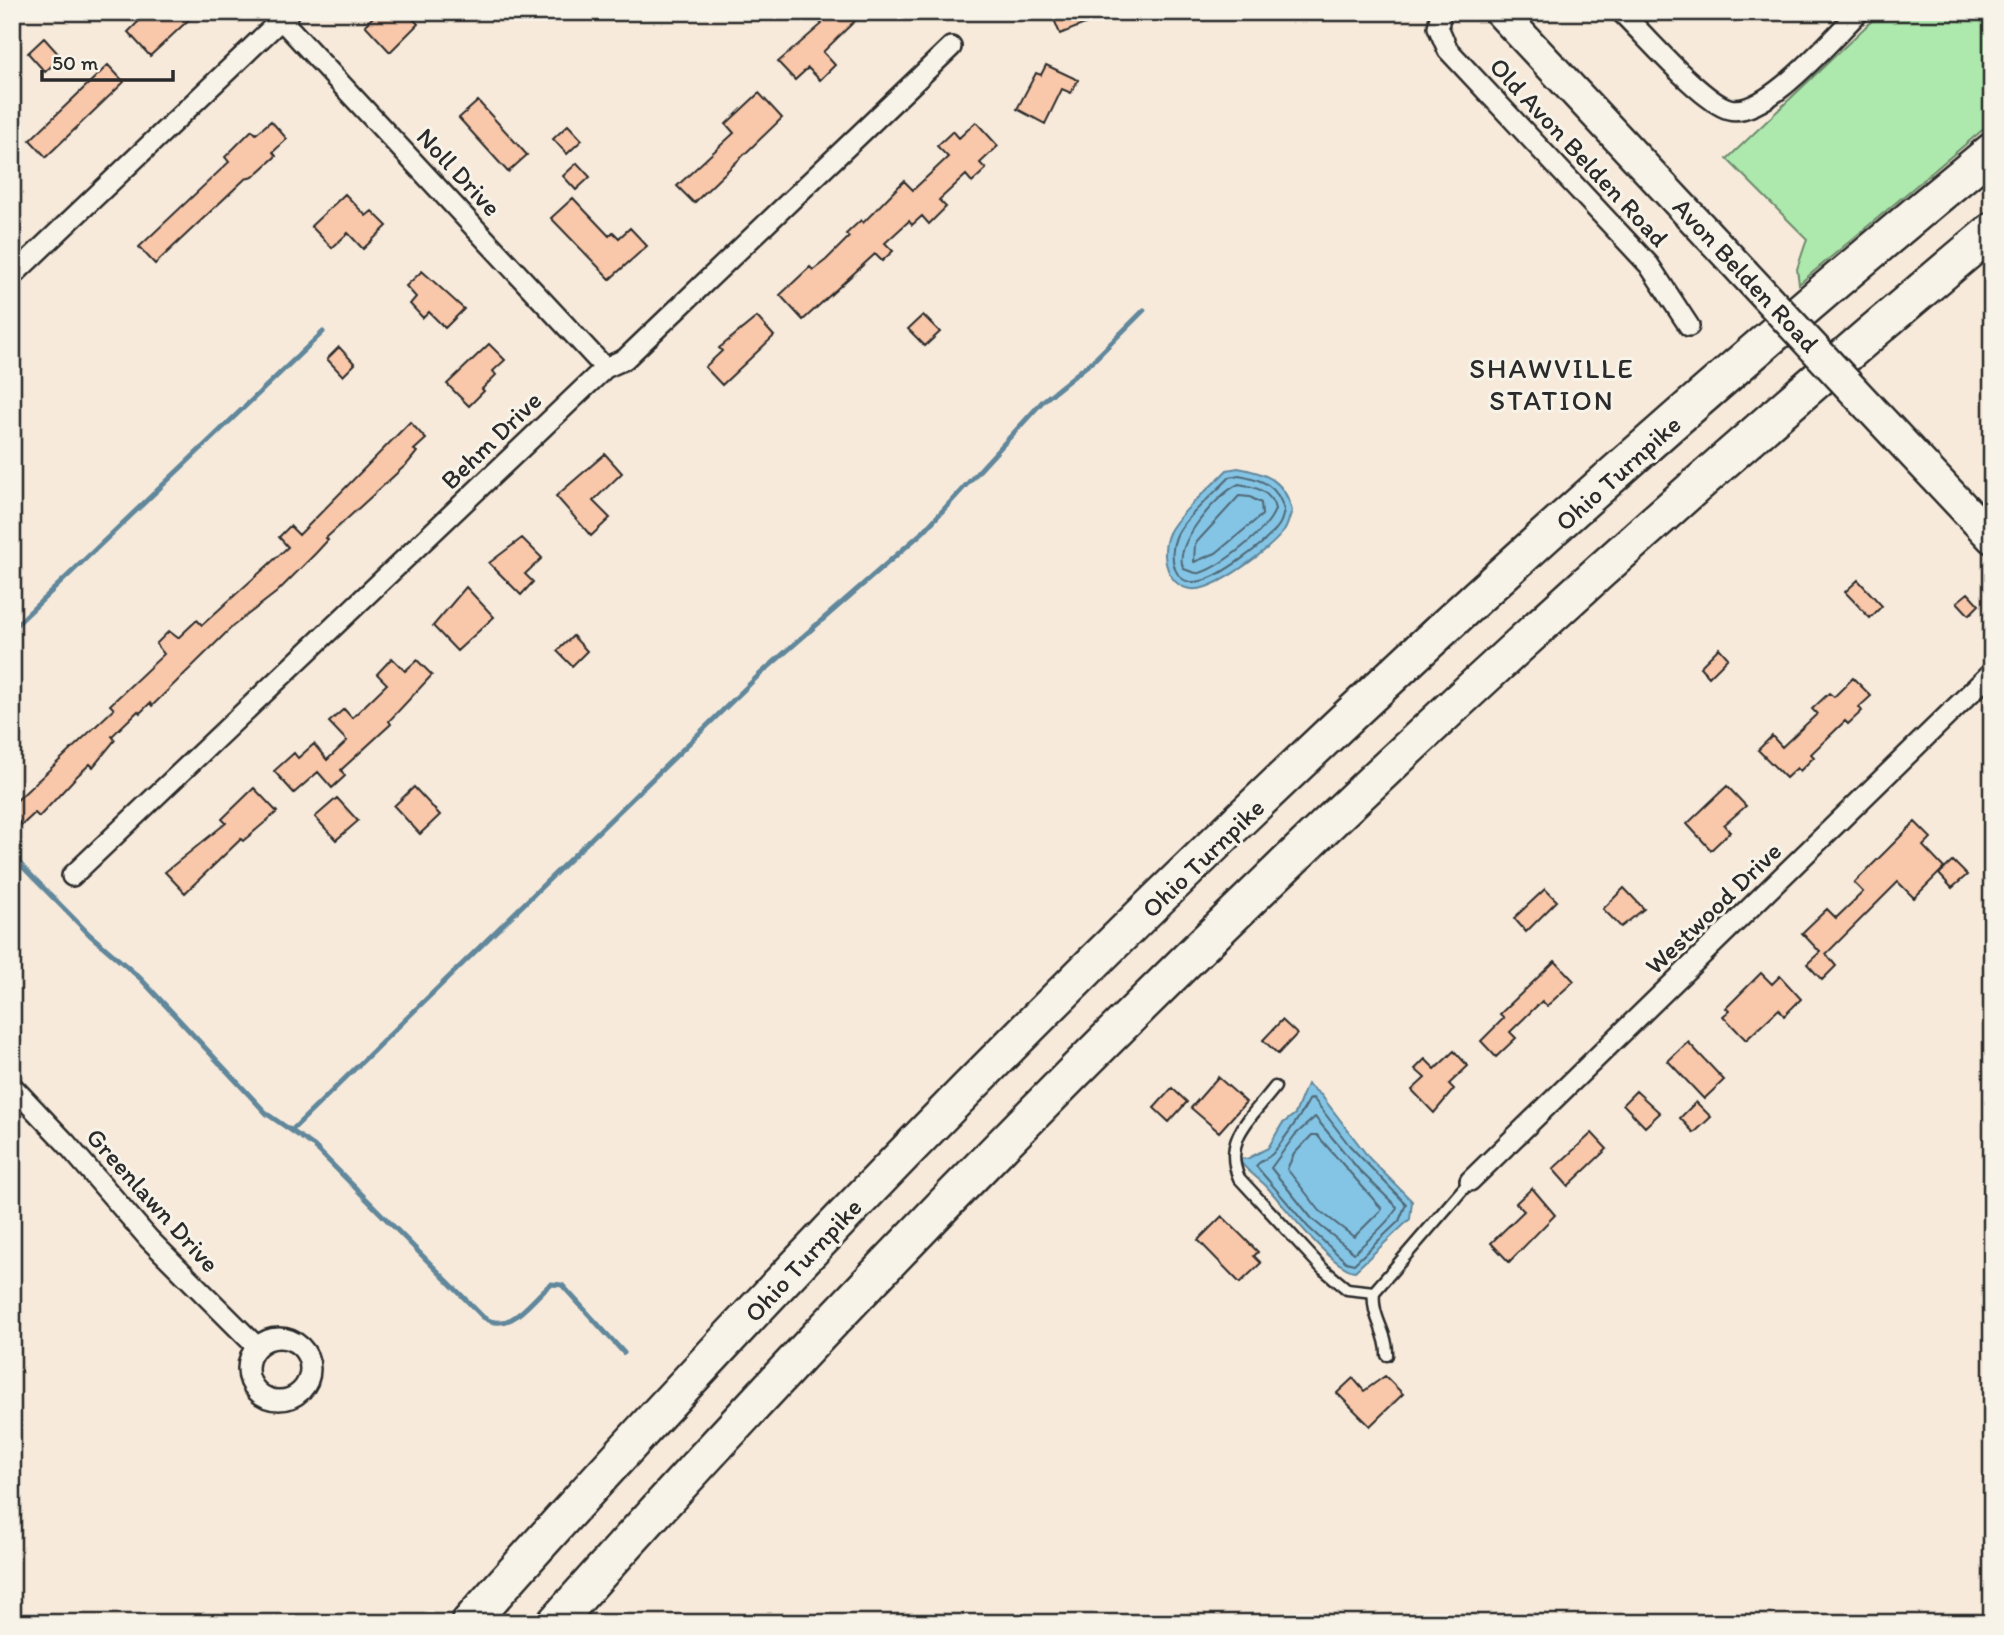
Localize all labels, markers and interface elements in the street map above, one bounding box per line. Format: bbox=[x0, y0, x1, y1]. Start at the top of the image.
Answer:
scale bar bbox=[42, 38, 173, 82]
text: 50 m bbox=[52, 50, 99, 75]
street label: Old Avon Belden Road bbox=[1483, 50, 1675, 254]
street label: Noll Drive bbox=[410, 121, 508, 223]
street label: Avon Belden Road bbox=[1666, 191, 1826, 359]
district label: SHAWVILLE STATION bbox=[1469, 351, 1635, 417]
street label: Behm Drive bbox=[434, 384, 548, 496]
street label: Ohio Turnpike bbox=[1549, 408, 1687, 538]
street label: Ohio Turnpike bbox=[1135, 792, 1271, 924]
street label: Westwood Drive bbox=[1638, 835, 1788, 981]
street label: Greenlawn Drive bbox=[80, 1121, 226, 1279]
street label: Ohio Turnpike bbox=[737, 1191, 869, 1329]

